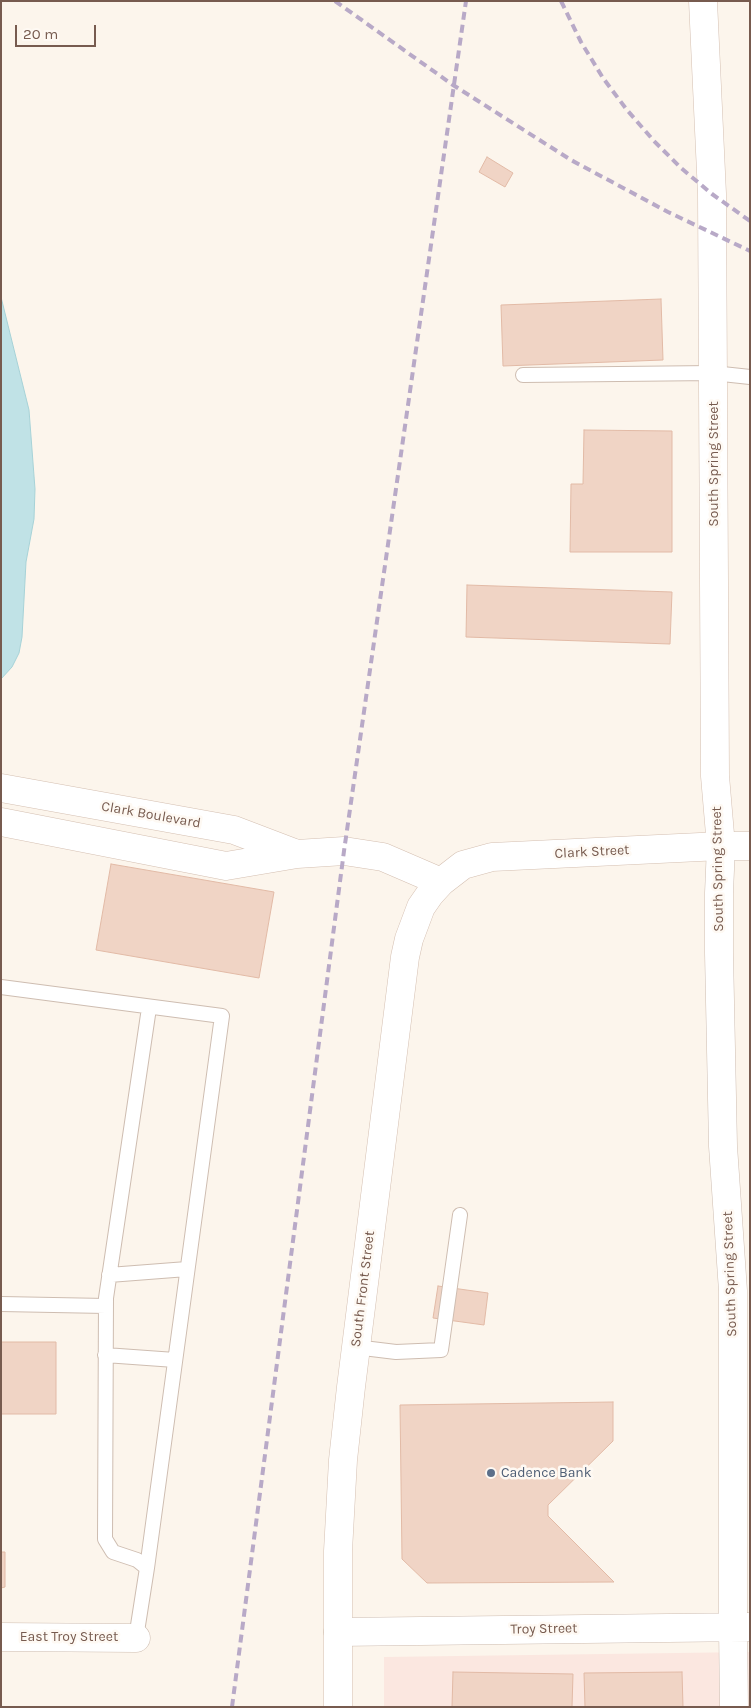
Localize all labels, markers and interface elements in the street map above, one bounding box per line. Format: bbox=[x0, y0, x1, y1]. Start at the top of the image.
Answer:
scale bar bbox=[18, 15, 99, 47]
text: 20 m bbox=[23, 25, 58, 43]
street label: South Spring Street bbox=[706, 401, 722, 527]
street label: Clark Boulevard bbox=[100, 798, 202, 832]
street label: South Spring Street bbox=[709, 806, 727, 932]
street label: Clark Street bbox=[554, 842, 630, 862]
street label: South Spring Street bbox=[719, 1211, 741, 1337]
street label: South Front Street bbox=[348, 1230, 378, 1348]
place label: Cadence Bank bbox=[501, 1465, 592, 1481]
marker: Cadence Bank bbox=[485, 1467, 497, 1479]
street label: Troy Street bbox=[510, 1620, 578, 1638]
street label: East Troy Street bbox=[20, 1629, 118, 1645]

